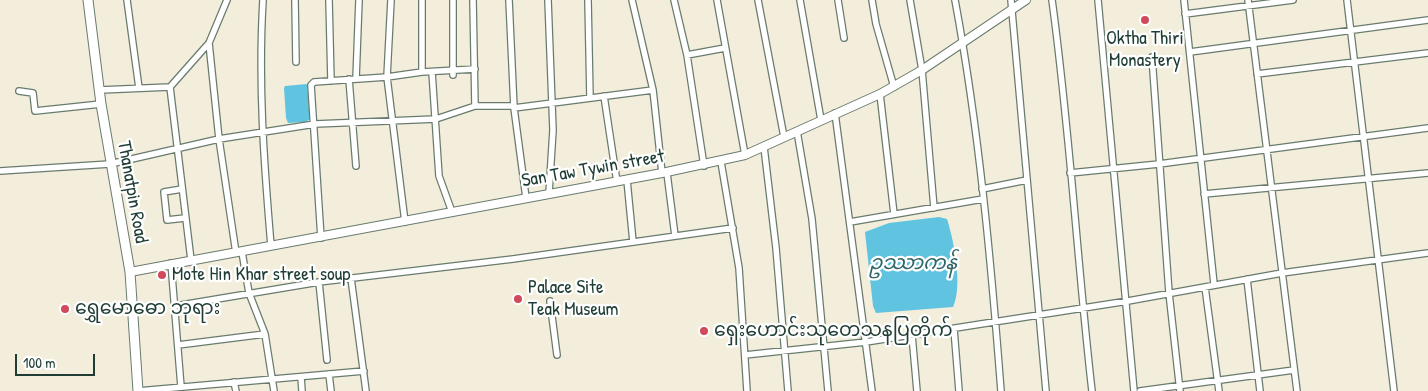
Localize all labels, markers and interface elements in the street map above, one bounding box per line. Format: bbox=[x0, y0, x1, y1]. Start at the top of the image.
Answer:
marker: Oktha Thiri Monastery bbox=[1139, 14, 1151, 26]
place label: Oktha Thiri Monastery bbox=[1106, 28, 1184, 72]
street label: Thanatpin Road bbox=[112, 139, 152, 245]
street label: San Taw Tywin street bbox=[520, 145, 666, 193]
water label: ဥဿာကန် bbox=[869, 252, 957, 276]
place label: Mote Hin Khar street soup bbox=[172, 264, 350, 286]
marker: Mote Hin Khar street soup bbox=[156, 269, 168, 281]
place label: Palace Site Teak Museum bbox=[528, 277, 618, 321]
marker: Palace Site Teak Museum bbox=[512, 293, 524, 305]
place label: ရွှေမောဓော ဘုရား bbox=[75, 298, 220, 320]
marker: ရွှေမောဓော ဘုရား bbox=[59, 303, 71, 315]
place label: ရှေးဟောင်းသုတေသနပြတိုက် bbox=[714, 320, 953, 342]
marker: ရှေးဟောင်းသုတေသနပြတိုက် bbox=[698, 325, 710, 337]
scale bar bbox=[18, 344, 98, 376]
text: 100 m bbox=[23, 352, 56, 373]

